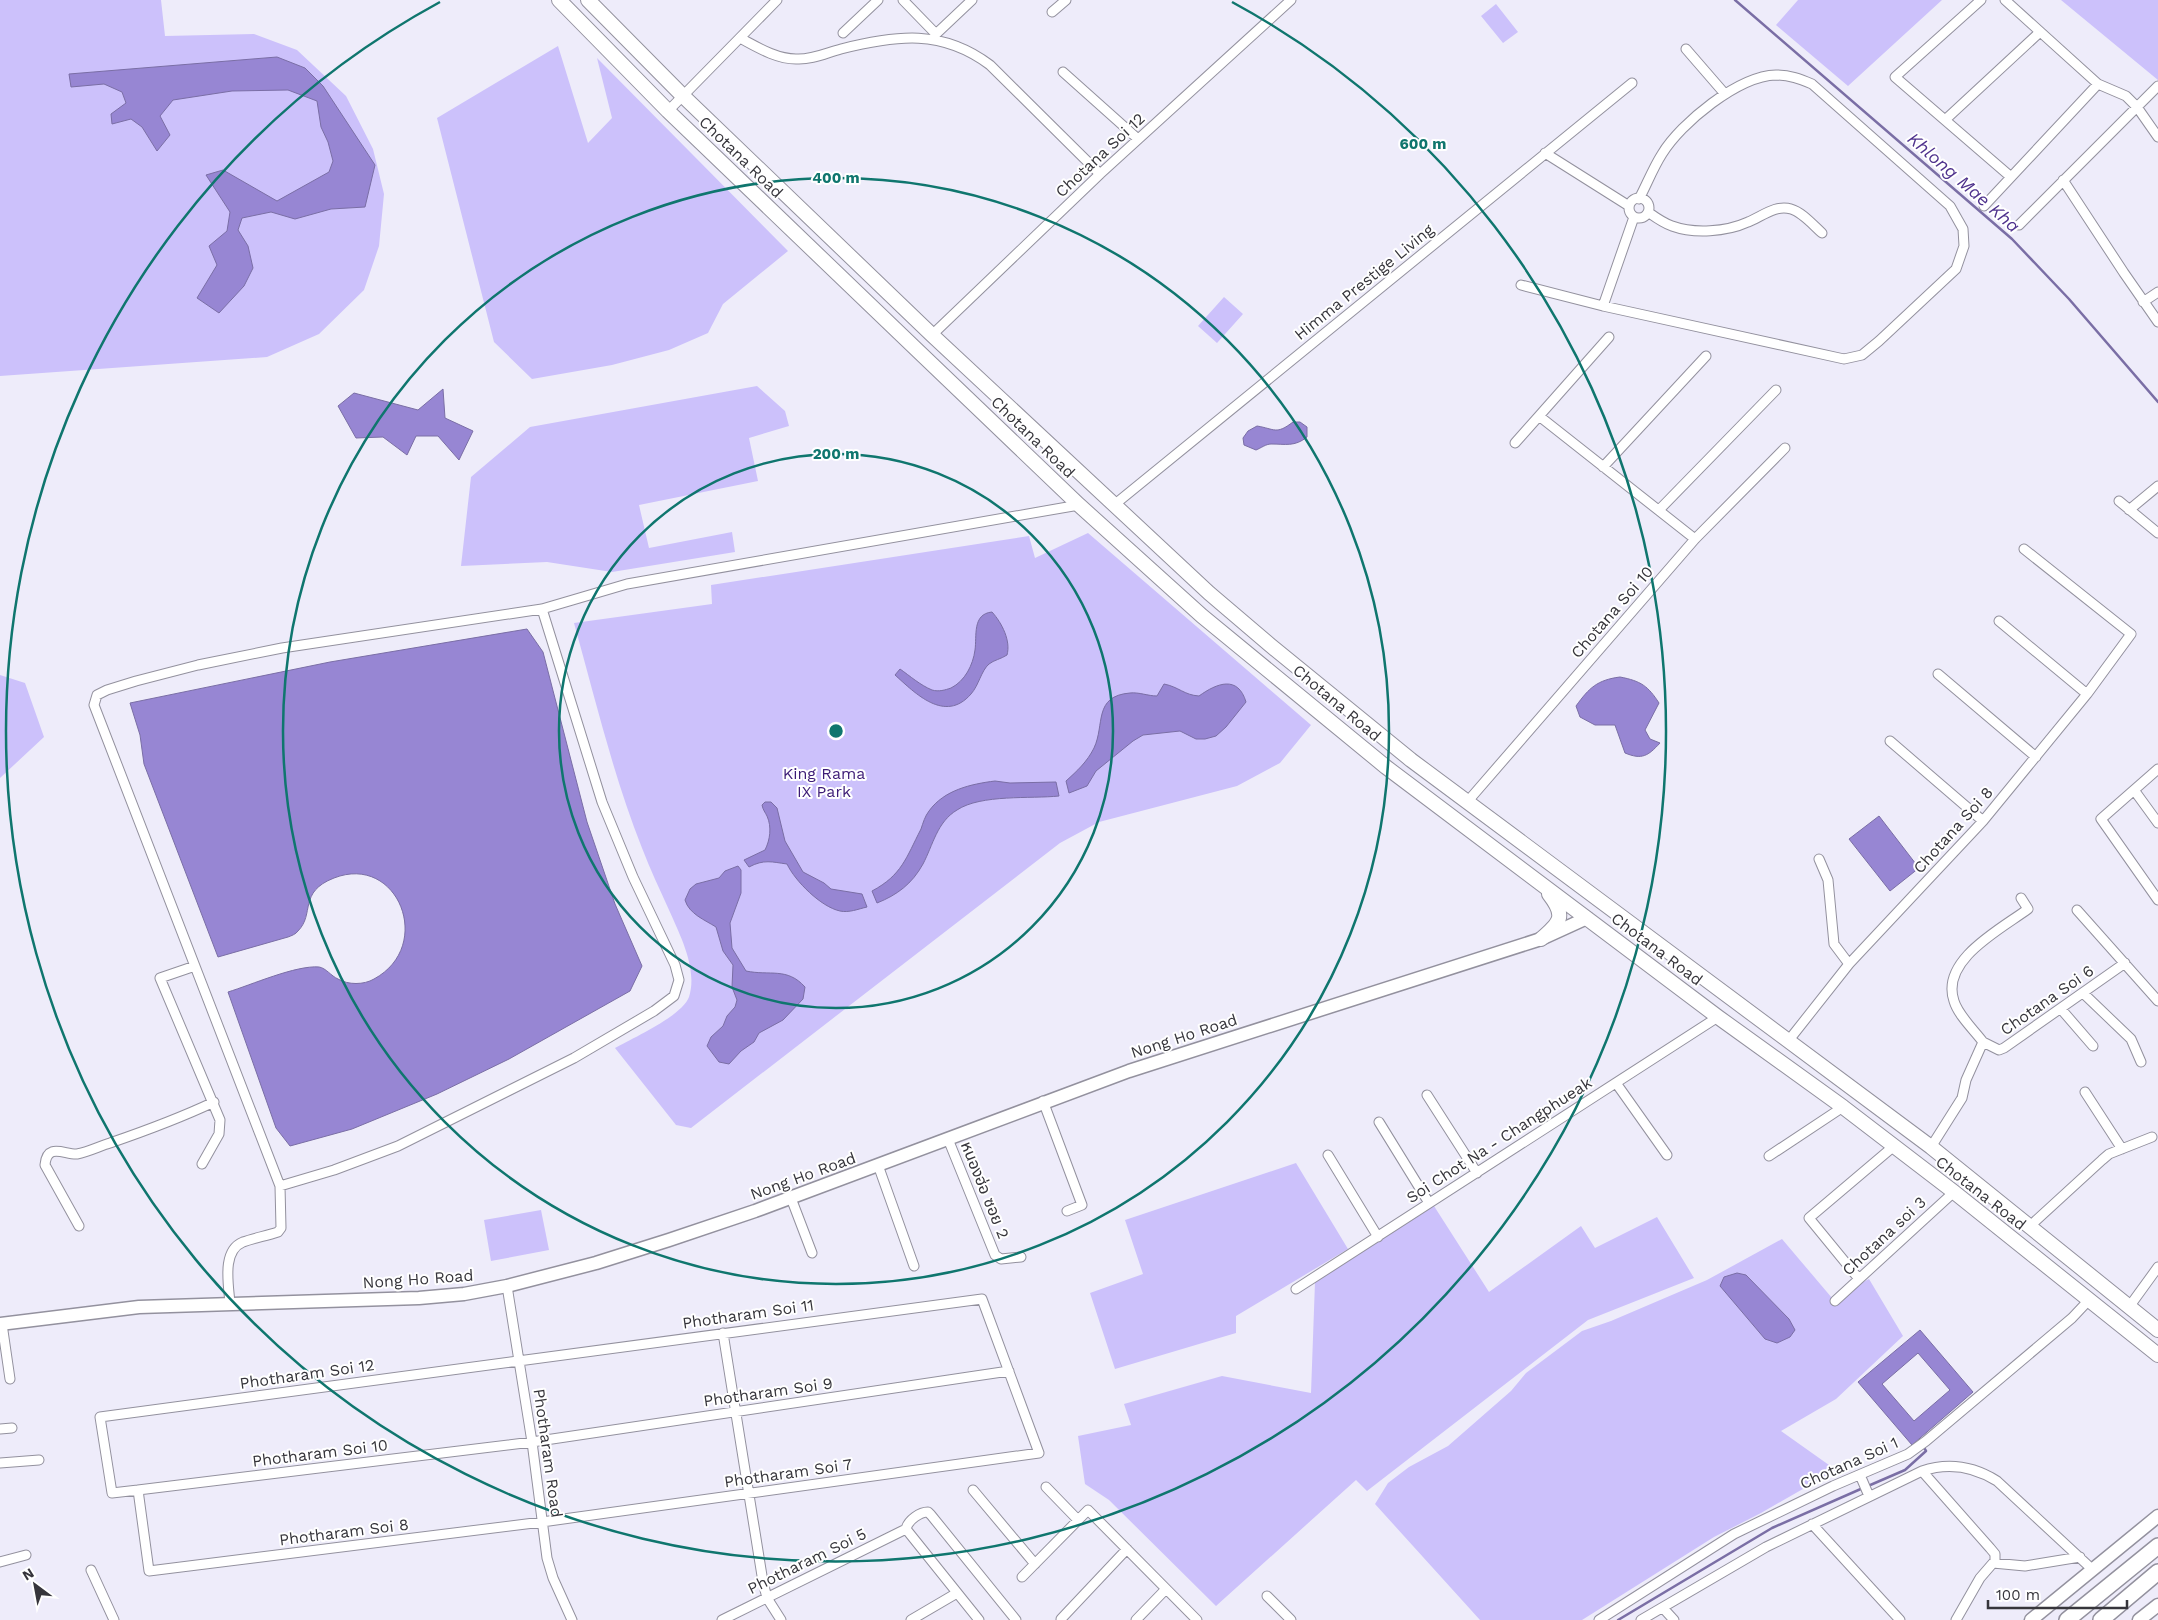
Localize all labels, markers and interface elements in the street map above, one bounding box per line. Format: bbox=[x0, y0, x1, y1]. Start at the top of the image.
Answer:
street label: Chotana Soi 12 bbox=[1051, 109, 1149, 201]
street label: Chotana Road bbox=[695, 112, 787, 202]
water label: Khlong Mae Kha bbox=[1904, 128, 2024, 236]
text: 600 m bbox=[1400, 135, 1446, 153]
text: 400 m bbox=[812, 169, 860, 187]
street label: Himma Prestige Living bbox=[1291, 220, 1438, 344]
street label: Chotana Road bbox=[987, 392, 1079, 482]
text: 200 m bbox=[813, 445, 859, 463]
street label: Chotana Soi 10 bbox=[1567, 562, 1657, 662]
street label: Chotana Road bbox=[1289, 661, 1385, 745]
centre of rings bbox=[827, 722, 845, 740]
park label: King Rama IX Park bbox=[783, 764, 865, 801]
street label: Chotana Soi 8 bbox=[1909, 783, 1997, 877]
street label: Chotana Road bbox=[1608, 909, 1706, 989]
street label: Chotana Soi 6 bbox=[1997, 961, 2097, 1039]
street label: Nong Ho Road bbox=[1128, 1010, 1240, 1062]
street label: Soi Chot Na - Changphueak bbox=[1403, 1073, 1595, 1207]
street label: หนองฮ่อ ซอย 2 bbox=[957, 1139, 1013, 1241]
street label: Nong Ho Road bbox=[748, 1148, 858, 1204]
street label: Chotana Road bbox=[1932, 1152, 2030, 1234]
street label: Chotana soi 3 bbox=[1838, 1192, 1930, 1280]
street label: Nong Ho Road bbox=[362, 1266, 474, 1292]
street label: Photharam Soi 11 bbox=[681, 1295, 815, 1333]
street label: Photharam Soi 12 bbox=[239, 1355, 375, 1393]
street label: Photharam Soi 9 bbox=[702, 1374, 834, 1410]
street label: Photharam Road bbox=[530, 1387, 566, 1519]
street label: Chotana Soi 1 bbox=[1797, 1433, 1901, 1493]
street label: Photharam Soi 10 bbox=[251, 1435, 389, 1471]
street label: Photharam Soi 7 bbox=[723, 1455, 853, 1491]
street label: Photharam Soi 8 bbox=[278, 1515, 410, 1549]
street label: Photharam Soi 5 bbox=[745, 1524, 869, 1598]
north arrow bbox=[10, 1560, 60, 1610]
text: N bbox=[19, 1564, 37, 1584]
scale bar bbox=[1988, 1578, 2127, 1610]
text: 100 m bbox=[1996, 1586, 2040, 1604]

